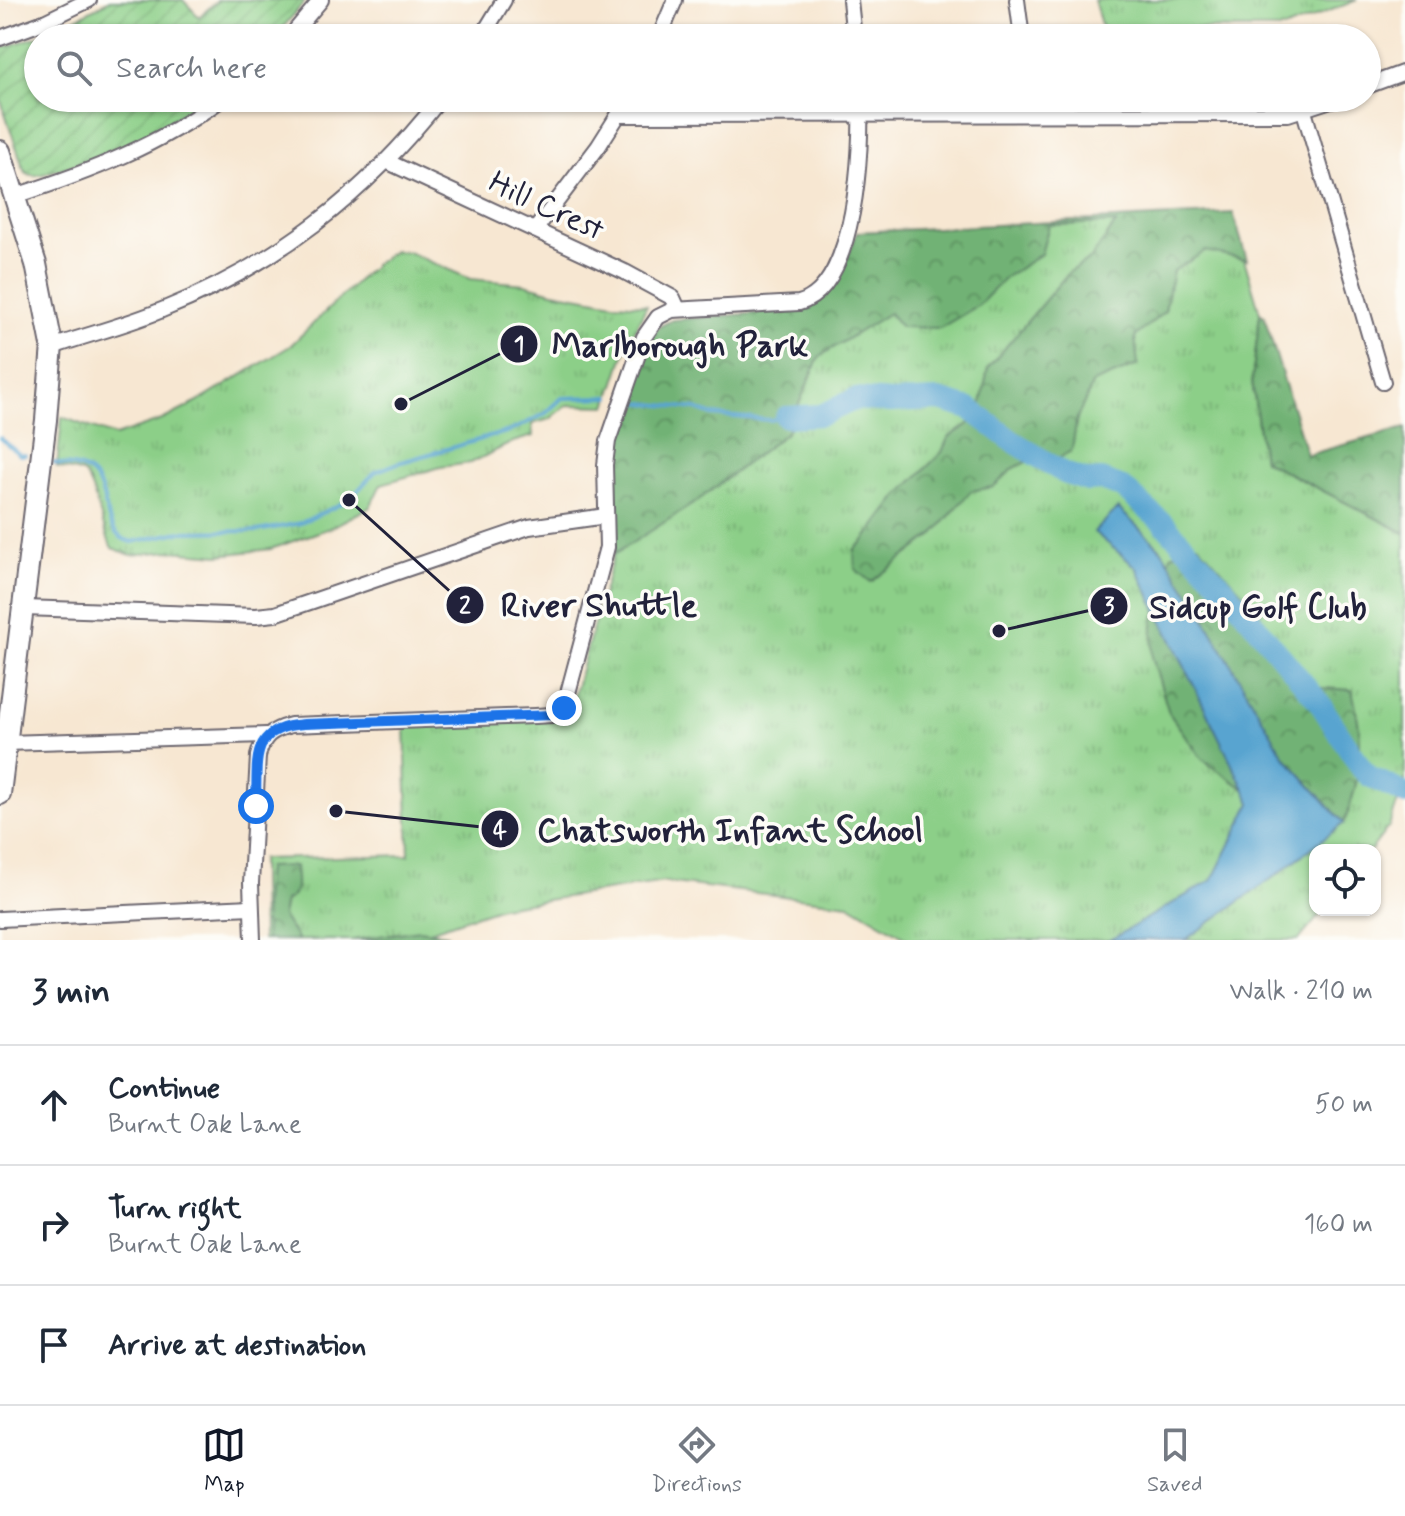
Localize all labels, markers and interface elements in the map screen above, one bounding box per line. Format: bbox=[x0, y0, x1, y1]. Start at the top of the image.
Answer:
search box bbox=[24, 24, 1381, 112]
icon: search bbox=[52, 46, 96, 90]
text: Search here bbox=[116, 49, 267, 88]
street label: Hill Crest bbox=[482, 162, 611, 252]
callout: Marlborough Park bbox=[499, 315, 821, 373]
text: Marlborough Park bbox=[552, 324, 809, 369]
text: 1 bbox=[514, 331, 524, 362]
callout: River Shuttle bbox=[445, 576, 714, 634]
callout: Sidcup Golf Club bbox=[1089, 577, 1387, 635]
text: River Shuttle bbox=[501, 584, 697, 629]
text: Sidcup Golf Club bbox=[1149, 586, 1367, 631]
text: 2 bbox=[459, 591, 471, 622]
text: 3 bbox=[1104, 592, 1115, 623]
route end bbox=[546, 690, 582, 726]
route start bbox=[238, 788, 274, 824]
callout: Chatsworth Infant School bbox=[480, 800, 939, 858]
text: Chatsworth Infant School bbox=[537, 809, 923, 854]
text: 4 bbox=[493, 816, 507, 847]
map controls bbox=[1309, 844, 1381, 916]
button: locate bbox=[1309, 844, 1381, 916]
text: 3 min bbox=[32, 970, 110, 1015]
text: Walk · 210 m bbox=[1230, 975, 1373, 1009]
text: Continue bbox=[108, 1069, 220, 1108]
icon: ahead bbox=[32, 1083, 76, 1127]
text: 50 m bbox=[1315, 1088, 1373, 1122]
text: Burnt Oak Lane bbox=[108, 1108, 301, 1142]
text: Turn right bbox=[108, 1189, 241, 1228]
icon: right bbox=[32, 1203, 76, 1247]
text: 160 m bbox=[1304, 1208, 1373, 1242]
text: Burnt Oak Lane bbox=[108, 1228, 301, 1262]
icon: arrive bbox=[32, 1323, 76, 1367]
text: Arrive at destination bbox=[108, 1326, 366, 1365]
tab: Map bbox=[202, 1423, 246, 1499]
tab: Directions bbox=[651, 1423, 742, 1499]
tab: Saved bbox=[1147, 1423, 1202, 1499]

